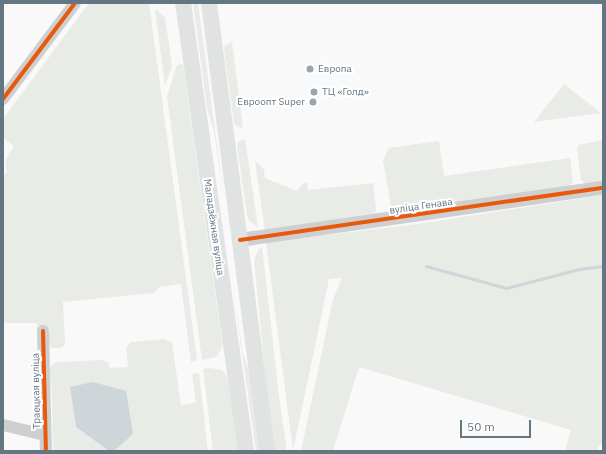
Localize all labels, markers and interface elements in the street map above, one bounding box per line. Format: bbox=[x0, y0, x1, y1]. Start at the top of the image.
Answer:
place label: Европа bbox=[318, 63, 352, 75]
marker: Европа bbox=[305, 64, 315, 74]
place label: ТЦ «Голд» bbox=[322, 86, 369, 98]
marker: ТЦ «Голд» bbox=[309, 87, 319, 97]
place label: Евроопт Super bbox=[237, 96, 305, 108]
marker: Евроопт Super bbox=[308, 97, 318, 107]
street label: Маладзёжная вуліца bbox=[201, 178, 227, 276]
street label: вуліца Генава bbox=[389, 196, 453, 216]
street label: Траецкая вуліца bbox=[29, 353, 43, 429]
scale bar bbox=[462, 412, 533, 438]
text: 50 m bbox=[467, 419, 495, 434]

